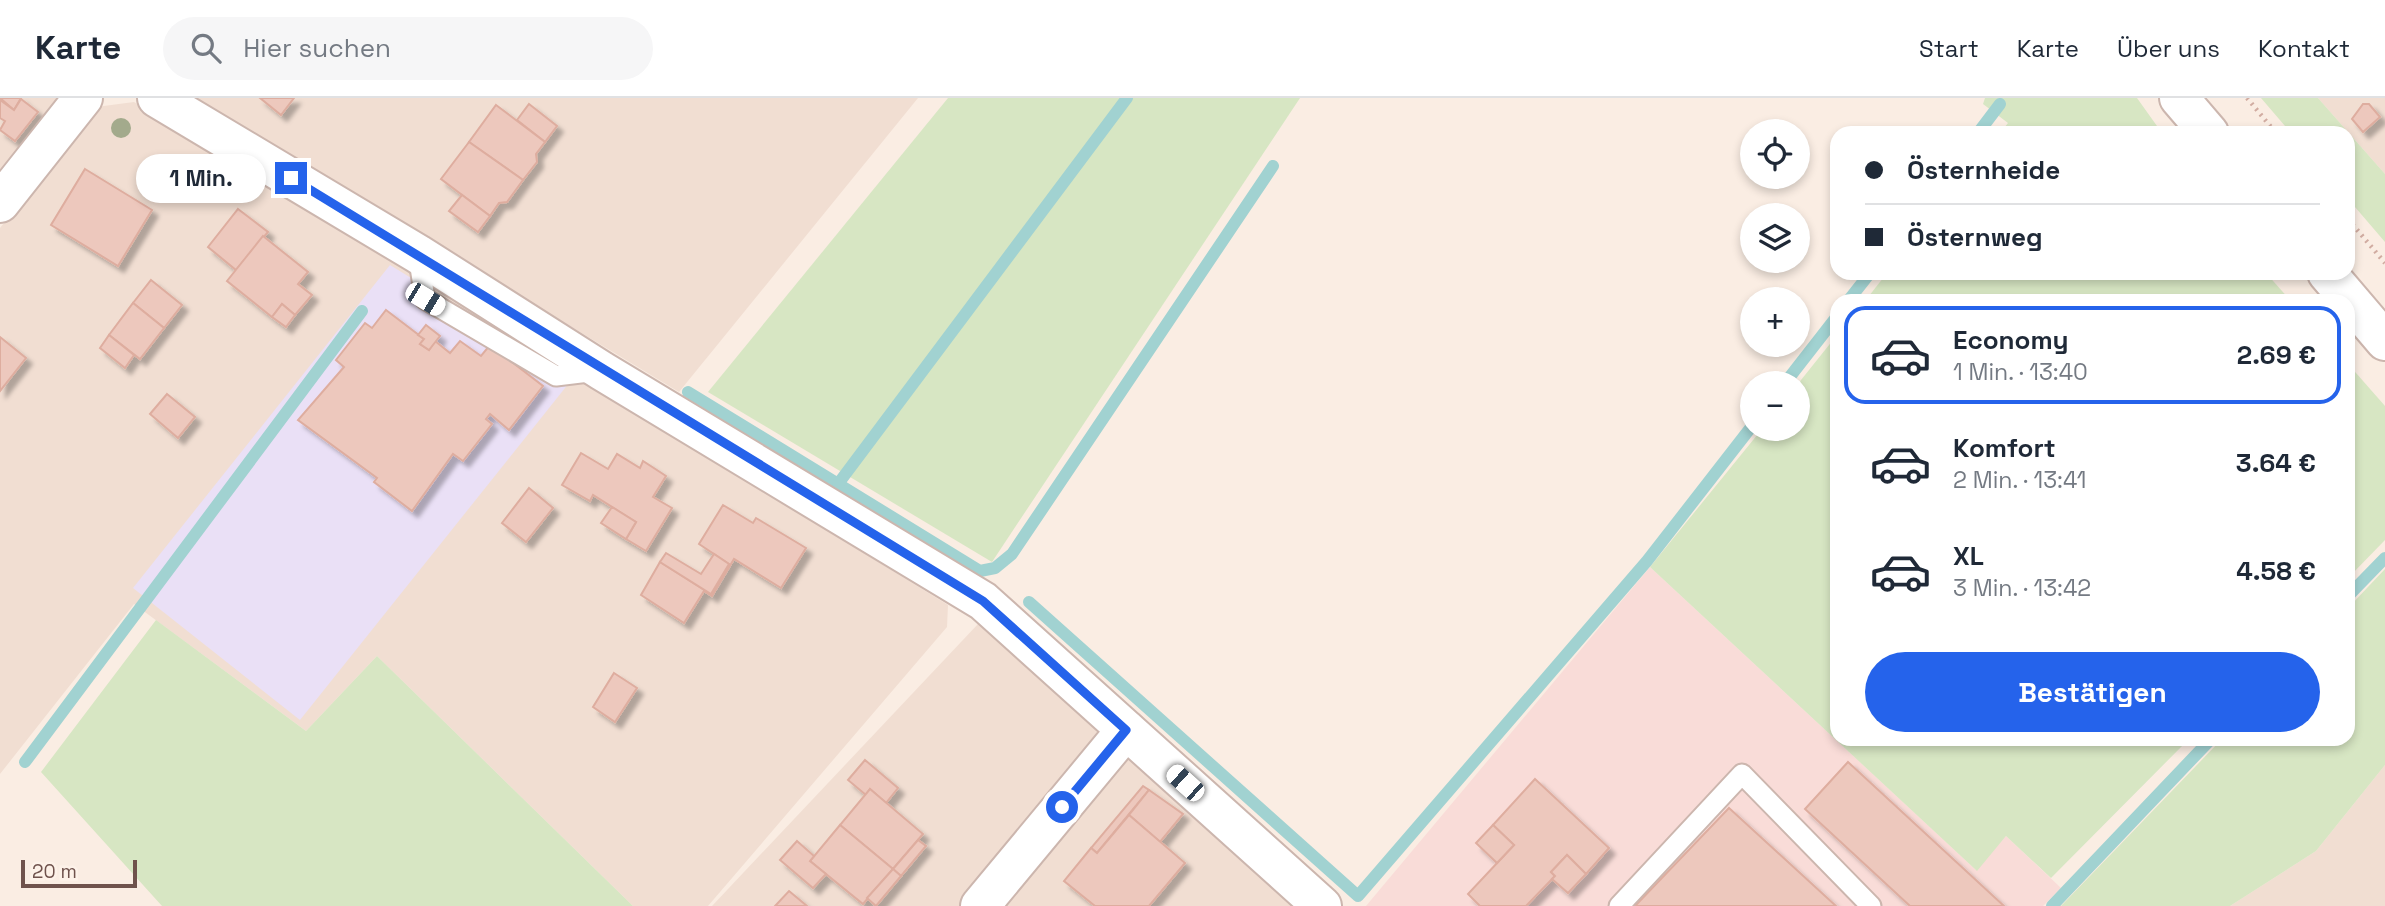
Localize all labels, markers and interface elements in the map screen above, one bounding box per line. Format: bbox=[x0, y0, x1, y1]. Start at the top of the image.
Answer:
search box bbox=[163, 17, 653, 80]
text: Karte bbox=[35, 27, 121, 69]
icon: search bbox=[187, 29, 225, 67]
text: Hier suchen bbox=[243, 31, 391, 65]
text: Start bbox=[1919, 33, 1979, 64]
text: Karte bbox=[2017, 33, 2079, 64]
text: Über uns bbox=[2117, 33, 2220, 64]
text: Kontakt bbox=[2258, 33, 2350, 64]
map controls bbox=[1740, 119, 1810, 441]
button: locate bbox=[1740, 119, 1810, 189]
text: Östernheide bbox=[1907, 153, 2060, 187]
callout: 1 Min. bbox=[137, 154, 266, 202]
route end bbox=[275, 162, 307, 194]
text: 1 Min. bbox=[169, 163, 233, 193]
button: layers bbox=[1740, 203, 1810, 273]
text: Östernweg bbox=[1907, 220, 2043, 254]
car bbox=[402, 279, 449, 319]
button: + bbox=[1740, 287, 1810, 357]
text: Economy bbox=[1953, 323, 2069, 357]
icon: car bbox=[1869, 324, 1932, 387]
text: 2.69 € bbox=[2237, 338, 2316, 372]
text: 1 Min. · 13:40 bbox=[1953, 357, 2088, 387]
button: − bbox=[1740, 371, 1810, 441]
text: Komfort bbox=[1953, 431, 2056, 465]
icon: car bbox=[1869, 432, 1932, 495]
text: 3.64 € bbox=[2236, 446, 2316, 480]
text: 2 Min. · 13:41 bbox=[1953, 465, 2086, 495]
text: XL bbox=[1953, 539, 1984, 573]
icon: car bbox=[1869, 540, 1932, 603]
text: 4.58 € bbox=[2236, 554, 2316, 588]
text: 3 Min. · 13:42 bbox=[1953, 573, 2091, 603]
button: Bestätigen bbox=[1865, 652, 2320, 732]
car bbox=[1163, 761, 1208, 805]
route start bbox=[1046, 791, 1078, 823]
scale bar bbox=[21, 857, 136, 889]
text: 20 m bbox=[32, 859, 77, 884]

